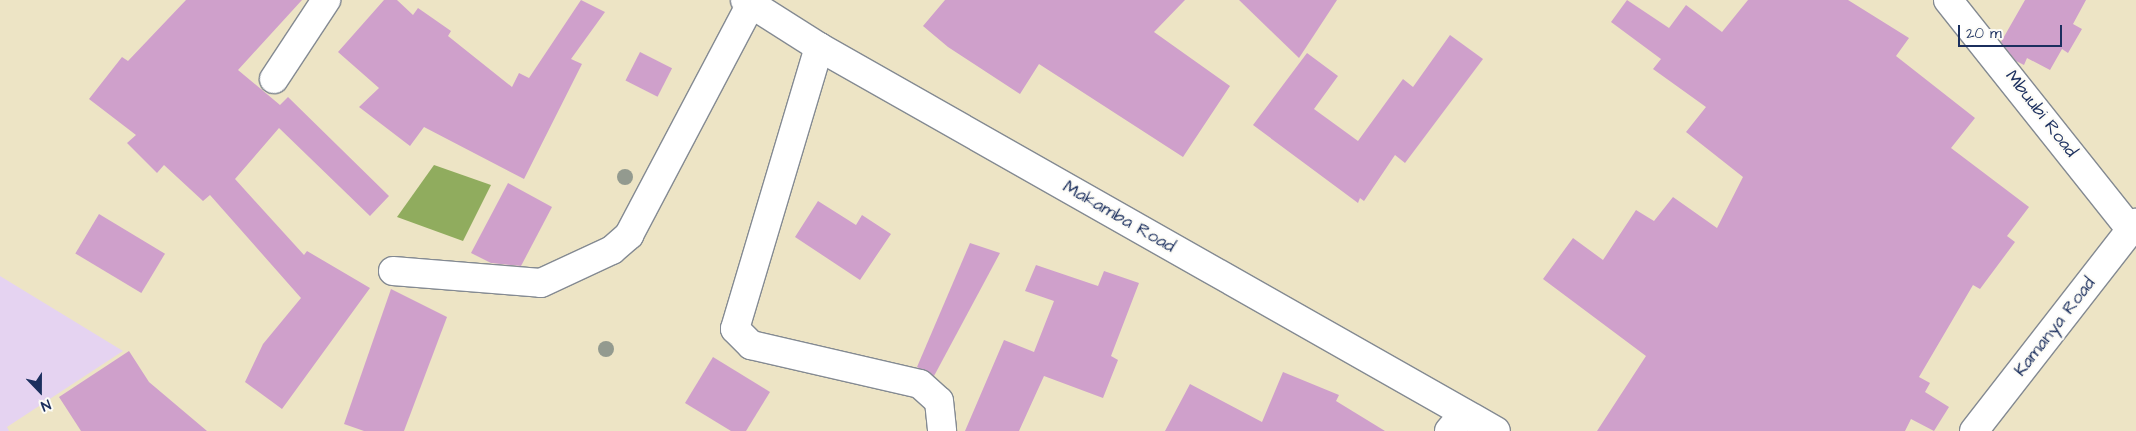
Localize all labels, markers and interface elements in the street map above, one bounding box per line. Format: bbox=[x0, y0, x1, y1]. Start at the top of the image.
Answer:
scale bar bbox=[1961, 15, 2065, 47]
text: 20 m bbox=[1966, 23, 2002, 44]
street label: Mbuubi Road bbox=[2000, 66, 2082, 162]
street label: Makamba Road bbox=[1059, 176, 1179, 258]
street label: Kamanya Road bbox=[2010, 273, 2100, 381]
north arrow bbox=[15, 366, 65, 416]
text: N bbox=[38, 394, 53, 416]

